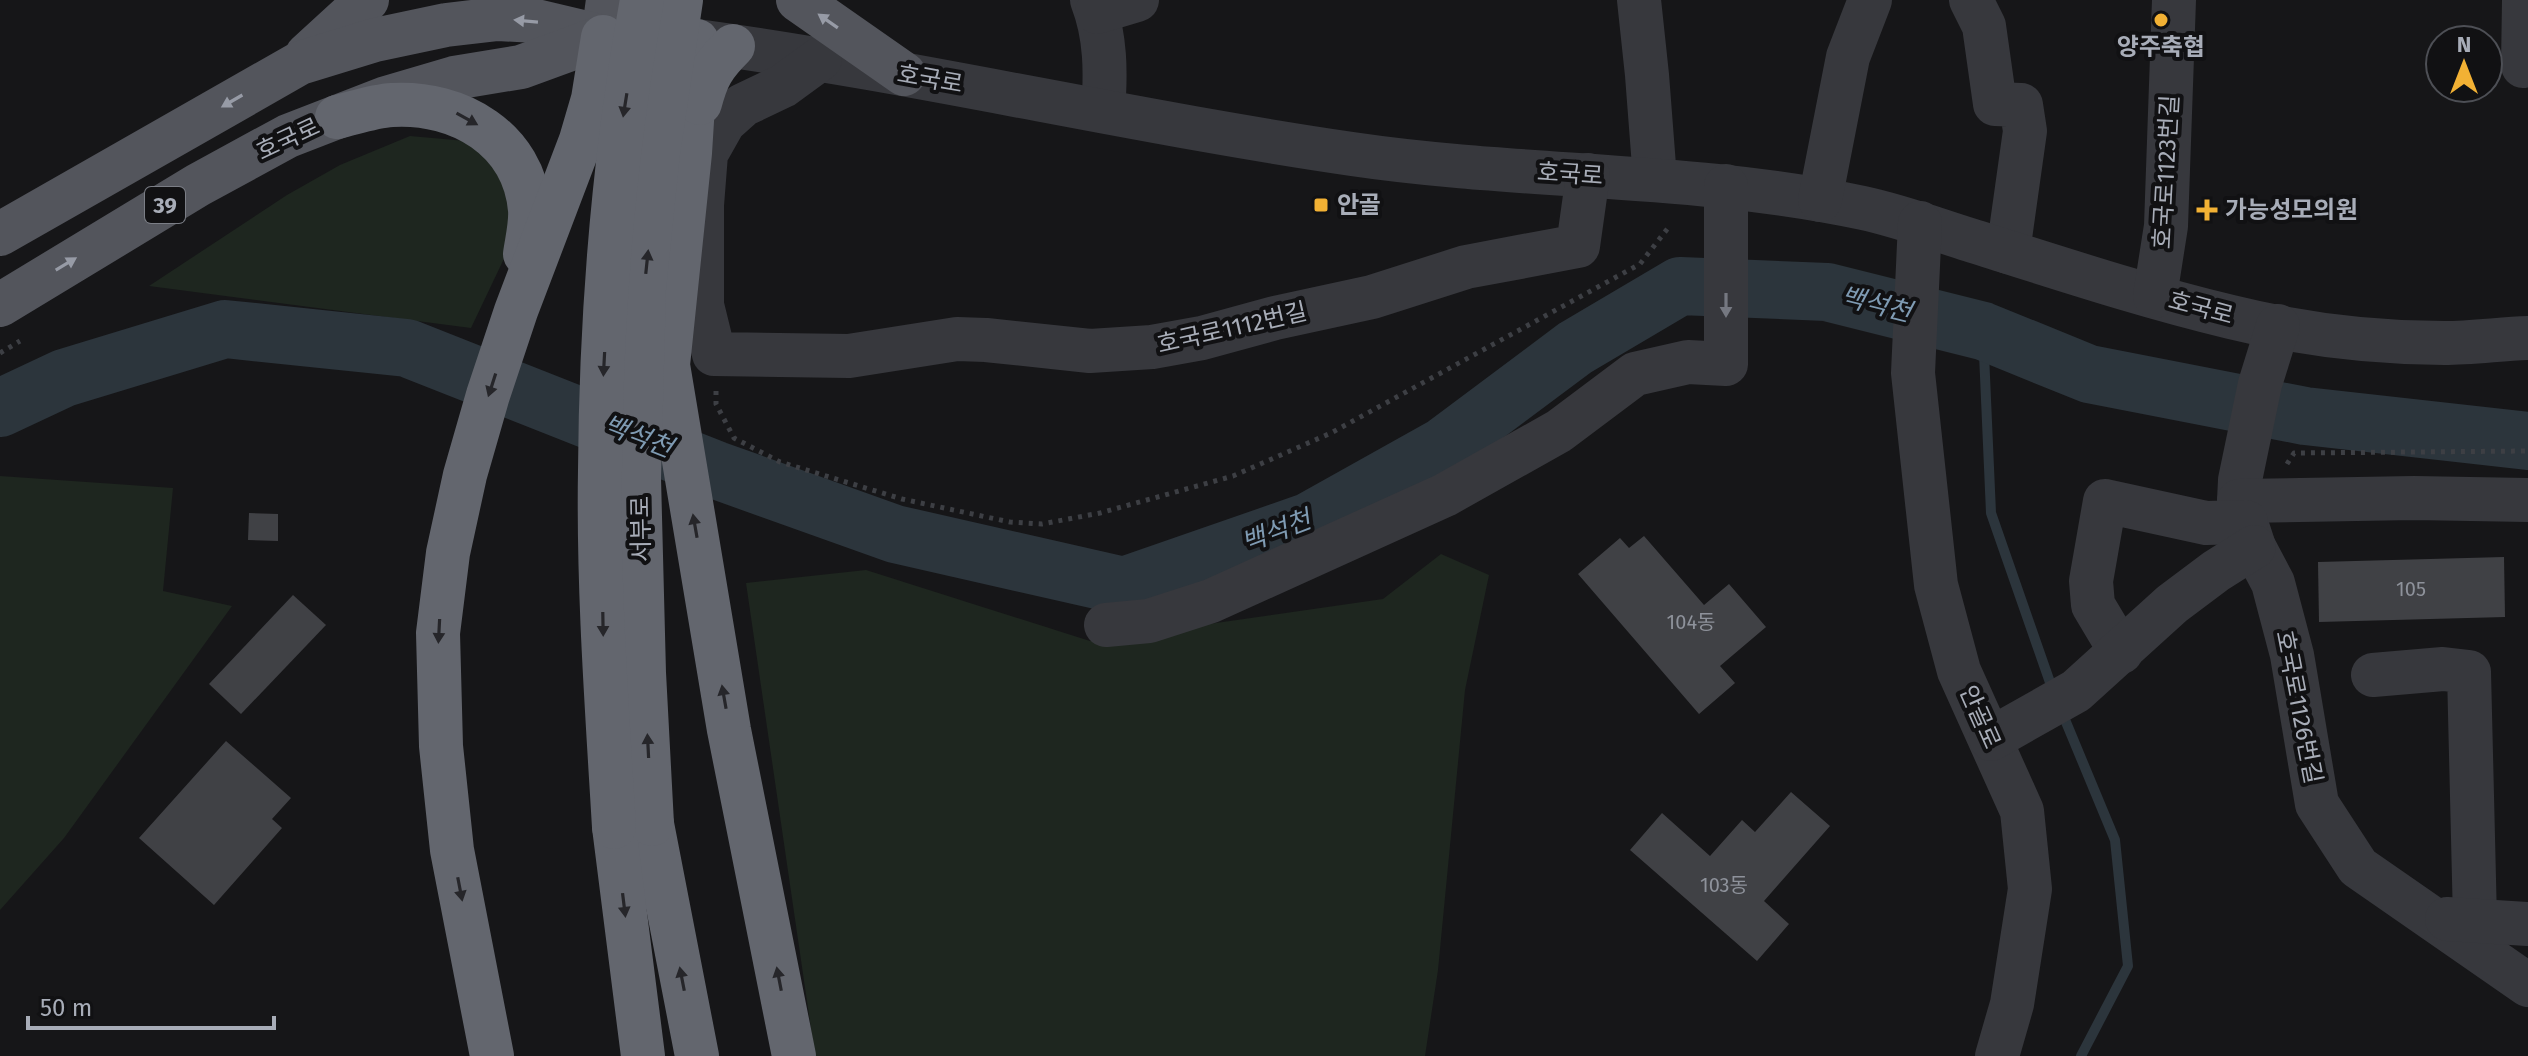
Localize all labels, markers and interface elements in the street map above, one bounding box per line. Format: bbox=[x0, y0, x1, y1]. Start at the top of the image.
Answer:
marker: 양주축협 bbox=[2152, 11, 2170, 29]
one-way arrow bbox=[514, 14, 539, 27]
one-way arrow bbox=[818, 14, 839, 29]
north arrow bbox=[2424, 24, 2504, 104]
text: N bbox=[2457, 31, 2471, 58]
place label: 양주축협 bbox=[2117, 33, 2205, 61]
street label: 호국로 bbox=[895, 59, 965, 99]
one-way arrow bbox=[618, 93, 631, 118]
one-way arrow bbox=[221, 94, 243, 108]
street label: 호국로1123번길 bbox=[2148, 94, 2184, 250]
street label: 호국로 bbox=[252, 112, 324, 166]
one-way arrow bbox=[456, 112, 478, 126]
street label: 호국로 bbox=[1536, 158, 1604, 190]
road number: 39 bbox=[145, 187, 185, 223]
place label: 안골 bbox=[1337, 191, 1381, 219]
marker: 안골 bbox=[1312, 196, 1330, 214]
place label: 가능성모의원 bbox=[2225, 196, 2357, 224]
marker: 가능성모의원 bbox=[2196, 199, 2218, 221]
one-way arrow bbox=[640, 250, 653, 275]
one-way arrow bbox=[55, 258, 77, 272]
water label: 백석천 bbox=[1837, 281, 1917, 329]
street label: 호국로 bbox=[2165, 286, 2237, 330]
one-way arrow bbox=[1720, 293, 1732, 318]
street label: 호국로1112번길 bbox=[1154, 297, 1310, 359]
one-way arrow bbox=[598, 352, 611, 377]
one-way arrow bbox=[485, 373, 497, 397]
water label: 백석천 bbox=[599, 409, 680, 465]
street label: 서부로 bbox=[626, 496, 656, 562]
water label: 백석천 bbox=[1237, 503, 1318, 559]
one-way arrow bbox=[688, 513, 700, 538]
house number: 105 bbox=[2396, 577, 2426, 601]
house number: 104동 bbox=[1667, 610, 1715, 634]
one-way arrow bbox=[597, 612, 609, 637]
one-way arrow bbox=[432, 619, 445, 644]
street label: 호국로1126번길 bbox=[2270, 628, 2328, 786]
street label: 안골로 bbox=[1954, 681, 2006, 753]
one-way arrow bbox=[717, 684, 729, 709]
one-way arrow bbox=[641, 733, 654, 758]
house number: 103동 bbox=[1700, 873, 1748, 897]
one-way arrow bbox=[454, 877, 466, 902]
one-way arrow bbox=[618, 893, 631, 918]
one-way arrow bbox=[676, 967, 688, 992]
one-way arrow bbox=[772, 967, 784, 992]
scale bar bbox=[28, 980, 274, 1030]
text: 50 m bbox=[40, 994, 92, 1022]

